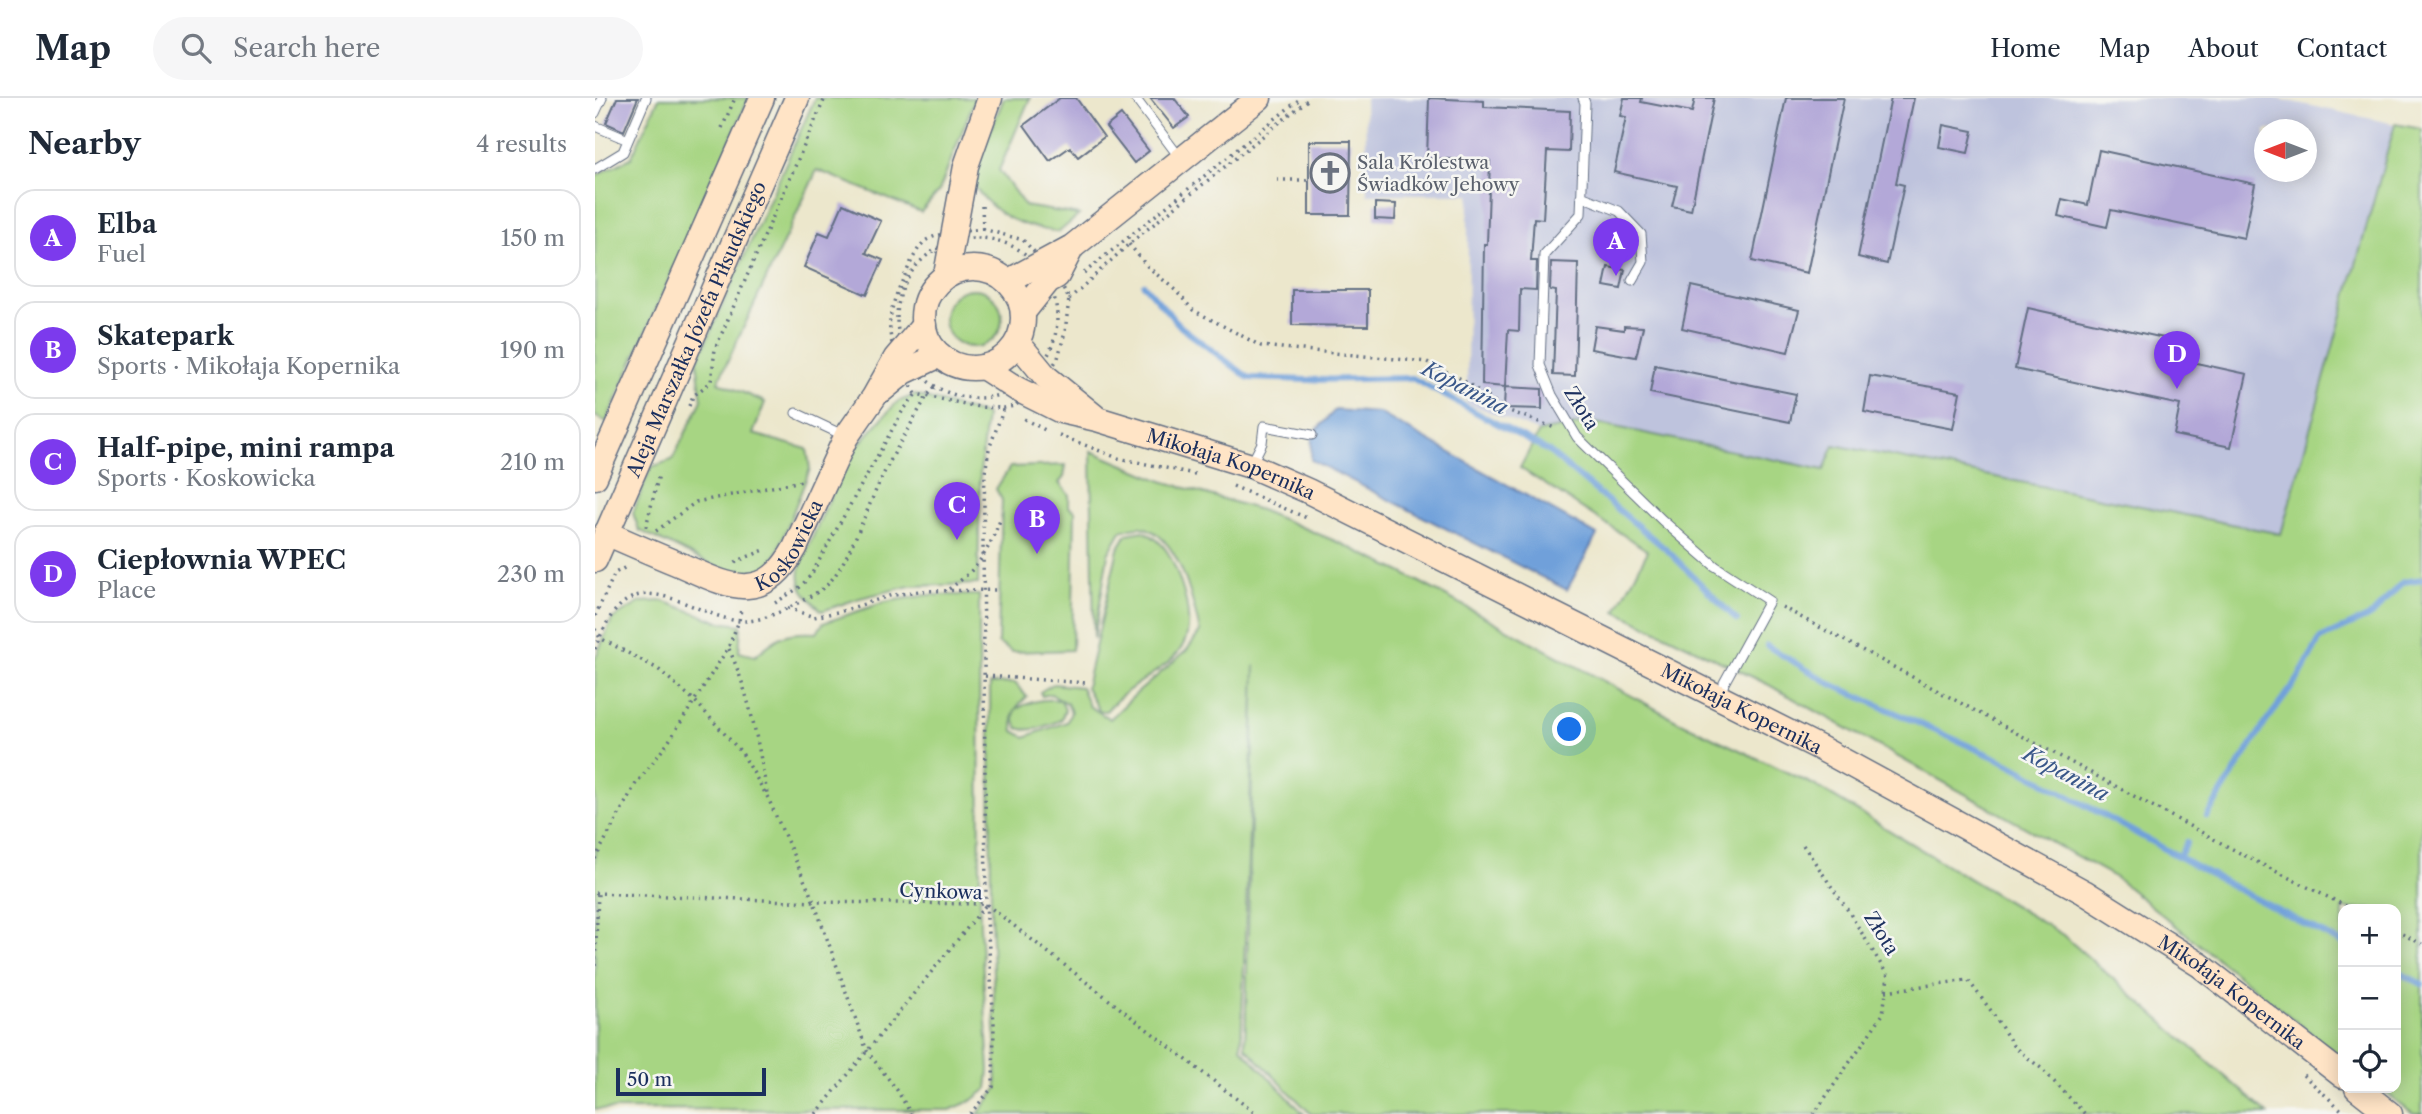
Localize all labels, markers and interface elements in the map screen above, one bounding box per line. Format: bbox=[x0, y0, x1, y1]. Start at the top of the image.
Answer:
search box bbox=[153, 17, 643, 80]
text: Map bbox=[35, 28, 111, 69]
icon: search bbox=[177, 29, 215, 67]
text: Search here bbox=[233, 32, 380, 64]
text: Home bbox=[1990, 34, 2061, 63]
text: Map bbox=[2099, 34, 2150, 63]
text: About bbox=[2188, 34, 2259, 63]
text: Contact bbox=[2297, 34, 2387, 63]
north arrow bbox=[2254, 119, 2317, 182]
text: Nearby bbox=[28, 125, 141, 162]
text: 4 results bbox=[476, 130, 567, 158]
place label: Sala Królestwa Świadków Jehowy bbox=[1357, 151, 1520, 196]
church icon: Sala Królestwa Świadków Jehowy bbox=[1309, 152, 1351, 194]
street label: Aleja Marszałka Józefa Piłsudskiego bbox=[621, 178, 771, 482]
text: Elba bbox=[97, 208, 157, 240]
pin: A bbox=[1593, 218, 1639, 276]
text: A bbox=[44, 224, 62, 252]
text: 150 m bbox=[501, 224, 565, 252]
text: Fuel bbox=[97, 240, 146, 268]
text: Skatepark bbox=[97, 320, 234, 352]
pin: D bbox=[2154, 331, 2200, 389]
text: B bbox=[44, 336, 62, 364]
text: 190 m bbox=[500, 336, 565, 364]
text: Sports · Mikołaja Kopernika bbox=[97, 352, 400, 380]
water label: Kopanina bbox=[1416, 354, 1513, 420]
street label: Złota bbox=[1559, 382, 1604, 434]
street label: Mikołaja Kopernika bbox=[1144, 424, 1319, 505]
text: Half-pipe, mini rampa bbox=[97, 432, 395, 464]
text: C bbox=[44, 448, 62, 476]
text: 210 m bbox=[500, 448, 565, 476]
text: Sports · Koskowicka bbox=[97, 464, 316, 492]
pin: C bbox=[934, 482, 980, 540]
street label: Koskowicka bbox=[752, 496, 828, 596]
pin: B bbox=[1014, 496, 1060, 554]
text: Ciepłownia WPEC bbox=[97, 544, 346, 576]
text: D bbox=[43, 560, 63, 588]
text: 230 m bbox=[497, 560, 565, 588]
text: Place bbox=[97, 576, 156, 604]
street label: Mikołaja Kopernika bbox=[1657, 659, 1826, 759]
your location bbox=[1552, 712, 1586, 746]
water label: Kopanina bbox=[2018, 740, 2114, 807]
street label: Cynkowa bbox=[899, 879, 983, 904]
map controls bbox=[2338, 904, 2401, 1093]
button: + bbox=[2338, 904, 2401, 967]
street label: Złota bbox=[1859, 907, 1904, 959]
street label: Mikołaja Kopernika bbox=[2154, 931, 2310, 1054]
button: − bbox=[2338, 967, 2401, 1030]
button: locate bbox=[2338, 1030, 2401, 1093]
scale bar bbox=[616, 1065, 767, 1097]
text: 50 m bbox=[627, 1068, 672, 1091]

